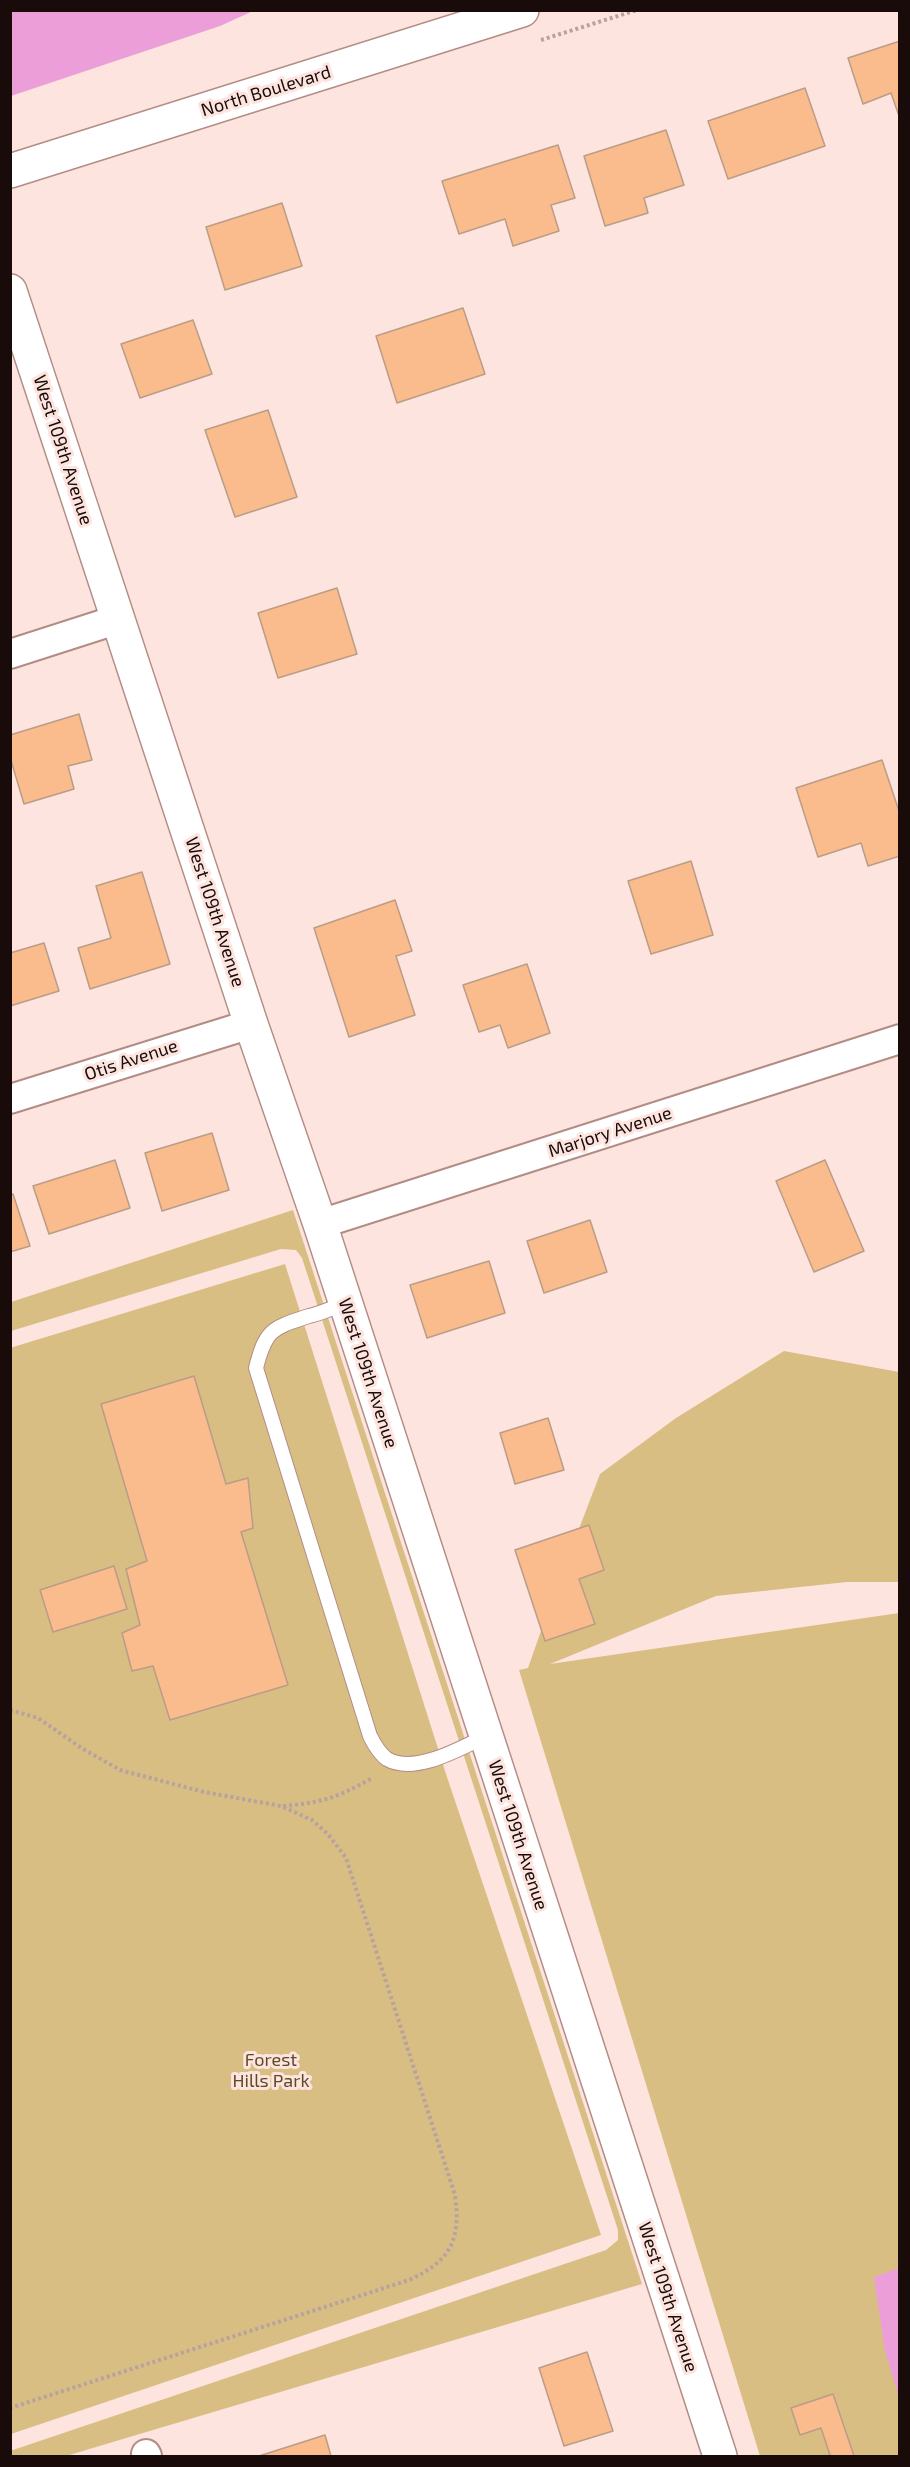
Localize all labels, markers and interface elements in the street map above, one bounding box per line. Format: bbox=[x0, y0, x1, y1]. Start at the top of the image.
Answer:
street label: North Boulevard bbox=[198, 61, 334, 121]
street label: West 109th Avenue bbox=[29, 372, 97, 528]
street label: West 109th Avenue bbox=[181, 834, 249, 990]
street label: Otis Avenue bbox=[82, 1035, 180, 1085]
street label: Marjory Avenue bbox=[545, 1102, 675, 1162]
street label: West 109th Avenue bbox=[334, 1295, 402, 1451]
street label: West 109th Avenue bbox=[484, 1757, 552, 1913]
park label: Forest Hills Park bbox=[232, 2049, 310, 2092]
street label: West 109th Avenue bbox=[634, 2219, 702, 2375]

